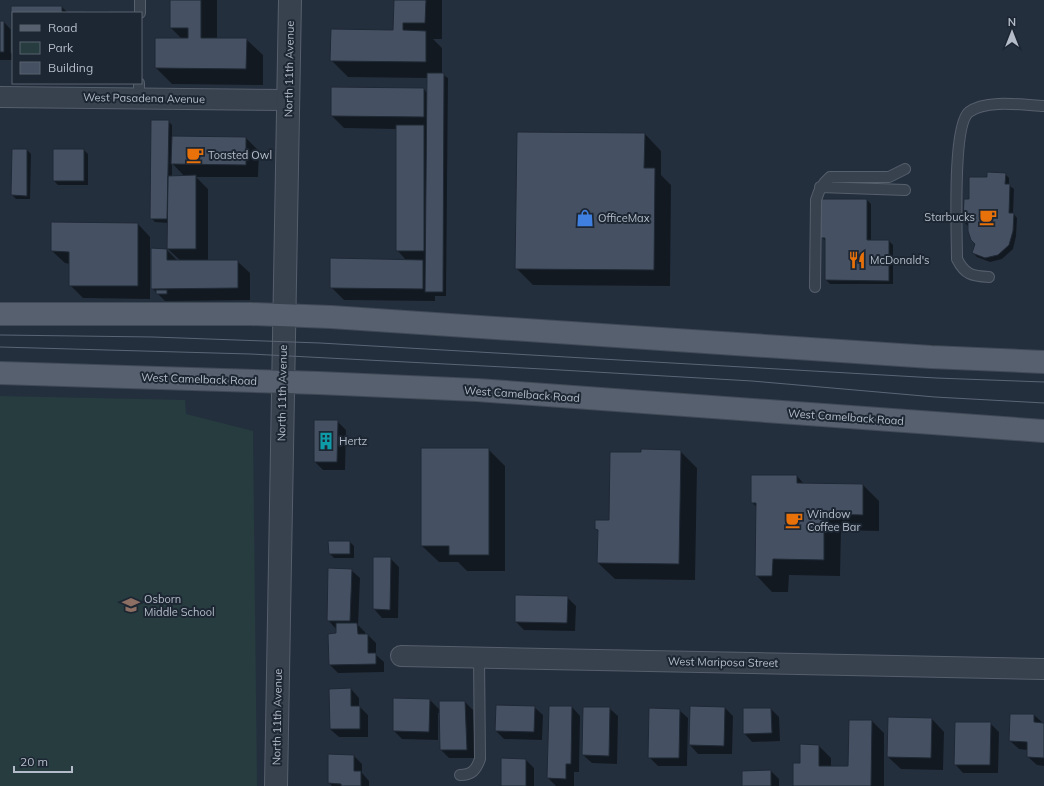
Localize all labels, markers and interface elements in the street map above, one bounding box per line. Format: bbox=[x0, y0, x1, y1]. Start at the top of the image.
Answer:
legend bbox=[12, 12, 142, 84]
north arrow bbox=[992, 12, 1032, 52]
text: N bbox=[1008, 15, 1016, 29]
text: Road bbox=[48, 20, 77, 35]
street label: North 11th Avenue bbox=[281, 21, 297, 117]
text: Park bbox=[48, 40, 74, 55]
text: Building bbox=[48, 60, 93, 75]
street label: West Pasadena Avenue bbox=[83, 90, 205, 106]
cafe icon: Toasted Owl bbox=[185, 145, 205, 165]
place label: Toasted Owl bbox=[208, 148, 272, 162]
cafe icon: Starbucks bbox=[978, 207, 998, 227]
shop icon: OfficeMax bbox=[575, 208, 595, 228]
place label: Starbucks bbox=[924, 210, 975, 224]
place label: OfficeMax bbox=[598, 211, 650, 225]
restaurant icon: McDonald's bbox=[847, 250, 867, 270]
place label: McDonald's bbox=[870, 253, 930, 267]
street label: North 11th Avenue bbox=[274, 345, 290, 441]
street label: West Camelback Road bbox=[141, 370, 257, 388]
street label: West Camelback Road bbox=[464, 383, 580, 405]
street label: West Camelback Road bbox=[788, 406, 904, 428]
building icon: Hertz bbox=[316, 431, 336, 451]
place label: Hertz bbox=[339, 434, 368, 448]
place label: Window Coffee Bar bbox=[807, 507, 860, 534]
cafe icon: Window Coffee Bar bbox=[784, 510, 804, 530]
place label: Osborn Middle School bbox=[144, 592, 215, 619]
school or university icon: Osborn Middle School bbox=[121, 595, 141, 615]
street label: West Mariposa Street bbox=[668, 654, 779, 670]
street label: North 11th Avenue bbox=[269, 669, 285, 765]
scale bar bbox=[14, 748, 72, 774]
text: 20 m bbox=[20, 754, 48, 769]

